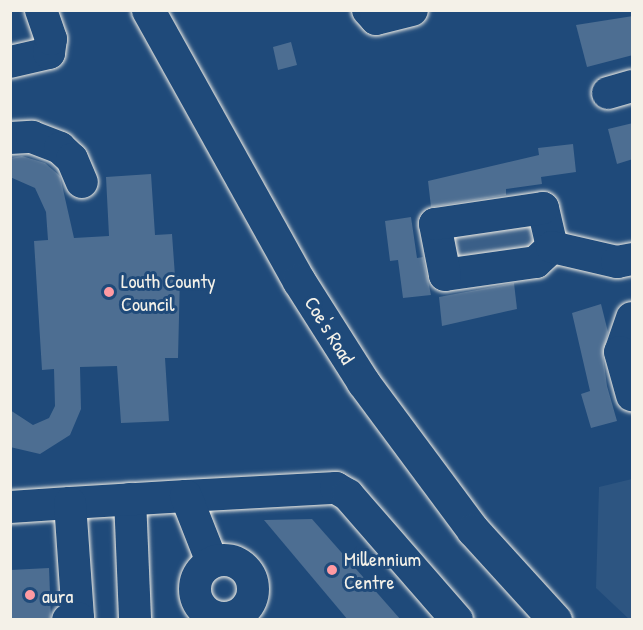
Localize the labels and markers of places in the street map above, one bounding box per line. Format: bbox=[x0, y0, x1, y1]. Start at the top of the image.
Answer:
place label: Louth County Council bbox=[121, 268, 216, 315]
marker: Louth County Council bbox=[102, 285, 116, 299]
place label: Millennium Centre bbox=[344, 546, 421, 593]
marker: Millennium Centre bbox=[325, 563, 339, 577]
place label: aura bbox=[42, 583, 73, 607]
marker: aura bbox=[23, 588, 37, 602]

